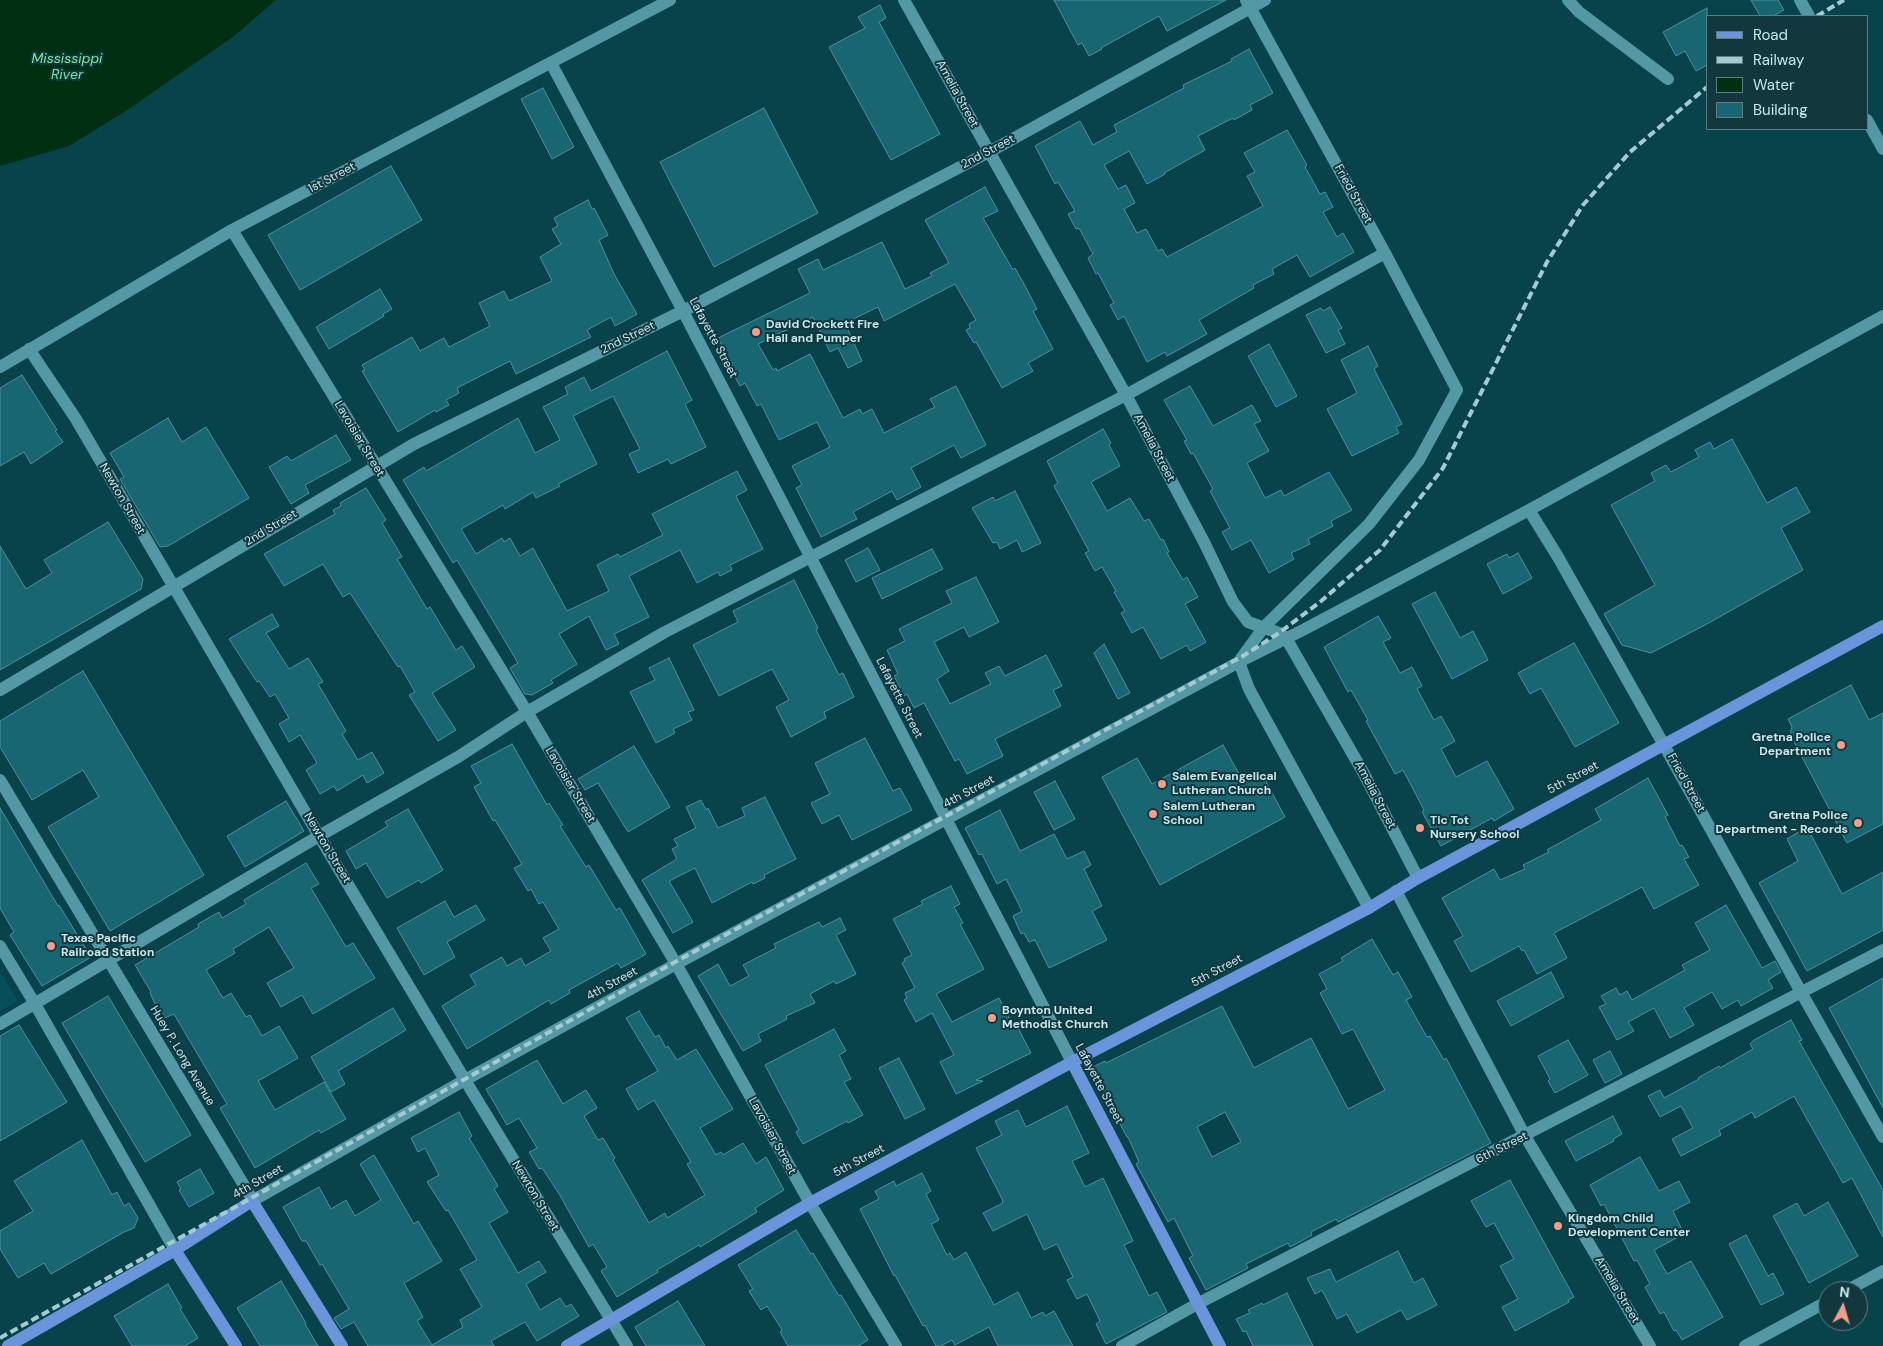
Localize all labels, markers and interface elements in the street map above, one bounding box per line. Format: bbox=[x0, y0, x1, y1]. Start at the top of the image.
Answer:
legend bbox=[1706, 15, 1868, 130]
text: Road bbox=[1753, 25, 1788, 45]
text: Railway bbox=[1753, 50, 1804, 70]
water label: Mississippi River bbox=[32, 51, 102, 84]
street label: Amelia Street bbox=[933, 58, 981, 130]
text: Water bbox=[1753, 75, 1794, 95]
text: Building bbox=[1753, 100, 1808, 120]
street label: 2nd Street bbox=[959, 132, 1017, 172]
street label: 1st Street bbox=[306, 160, 358, 196]
street label: Fried Street bbox=[1331, 162, 1375, 226]
street label: Lafayette Street bbox=[686, 295, 740, 381]
place label: David Crockett Fire Hall and Pumper bbox=[766, 318, 879, 346]
street label: 2nd Street bbox=[599, 319, 657, 357]
marker: David Crockett Fire Hall and Pumper bbox=[750, 326, 762, 338]
street label: Lavoisier Street bbox=[331, 398, 387, 480]
street label: Amelia Street bbox=[1130, 412, 1178, 484]
street label: Newton Street bbox=[96, 461, 148, 537]
street label: 2nd Street bbox=[242, 507, 300, 549]
street label: Lafayette Street bbox=[872, 655, 926, 741]
place label: Gretna Police Department bbox=[1752, 731, 1831, 759]
marker: Gretna Police Department bbox=[1835, 739, 1847, 751]
street label: Lavoisier Street bbox=[542, 744, 598, 826]
street label: Fried Street bbox=[1664, 751, 1708, 815]
street label: 5th Street bbox=[1545, 758, 1601, 798]
street label: Amelia Street bbox=[1351, 759, 1399, 831]
place label: Salem Evangelical Lutheran Church bbox=[1172, 770, 1277, 798]
street label: 4th Street bbox=[941, 772, 997, 812]
marker: Salem Evangelical Lutheran Church bbox=[1156, 778, 1168, 790]
place label: Salem Lutheran School bbox=[1163, 800, 1255, 828]
marker: Salem Lutheran School bbox=[1147, 808, 1159, 820]
place label: Gretna Police Department - Records bbox=[1716, 809, 1848, 837]
street label: Newton Street bbox=[300, 810, 354, 886]
place label: Tic Tot Nursery School bbox=[1430, 814, 1519, 842]
marker: Gretna Police Department - Records bbox=[1852, 817, 1864, 829]
marker: Tic Tot Nursery School bbox=[1414, 822, 1426, 834]
place label: Texas Pacific Railroad Station bbox=[61, 932, 154, 960]
marker: Texas Pacific Railroad Station bbox=[45, 940, 57, 952]
street label: 5th Street bbox=[1189, 951, 1245, 991]
street label: 4th Street bbox=[584, 964, 640, 1004]
street label: Huey P. Long Avenue bbox=[146, 1003, 218, 1109]
place label: Boynton United Methodist Church bbox=[1002, 1004, 1108, 1032]
marker: Boynton United Methodist Church bbox=[986, 1012, 998, 1024]
street label: Lafayette Street bbox=[1072, 1041, 1126, 1127]
street label: Lavoisier Street bbox=[745, 1095, 799, 1177]
street label: 6th Street bbox=[1474, 1129, 1530, 1167]
street label: 5th Street bbox=[831, 1141, 887, 1181]
street label: Newton Street bbox=[508, 1158, 562, 1234]
street label: 4th Street bbox=[230, 1162, 286, 1202]
place label: Kingdom Child Development Center bbox=[1568, 1212, 1690, 1240]
marker: Kingdom Child Development Center bbox=[1552, 1220, 1564, 1232]
street label: Amelia Street bbox=[1592, 1254, 1642, 1326]
north arrow bbox=[1818, 1281, 1868, 1331]
text: N bbox=[1838, 1283, 1850, 1302]

